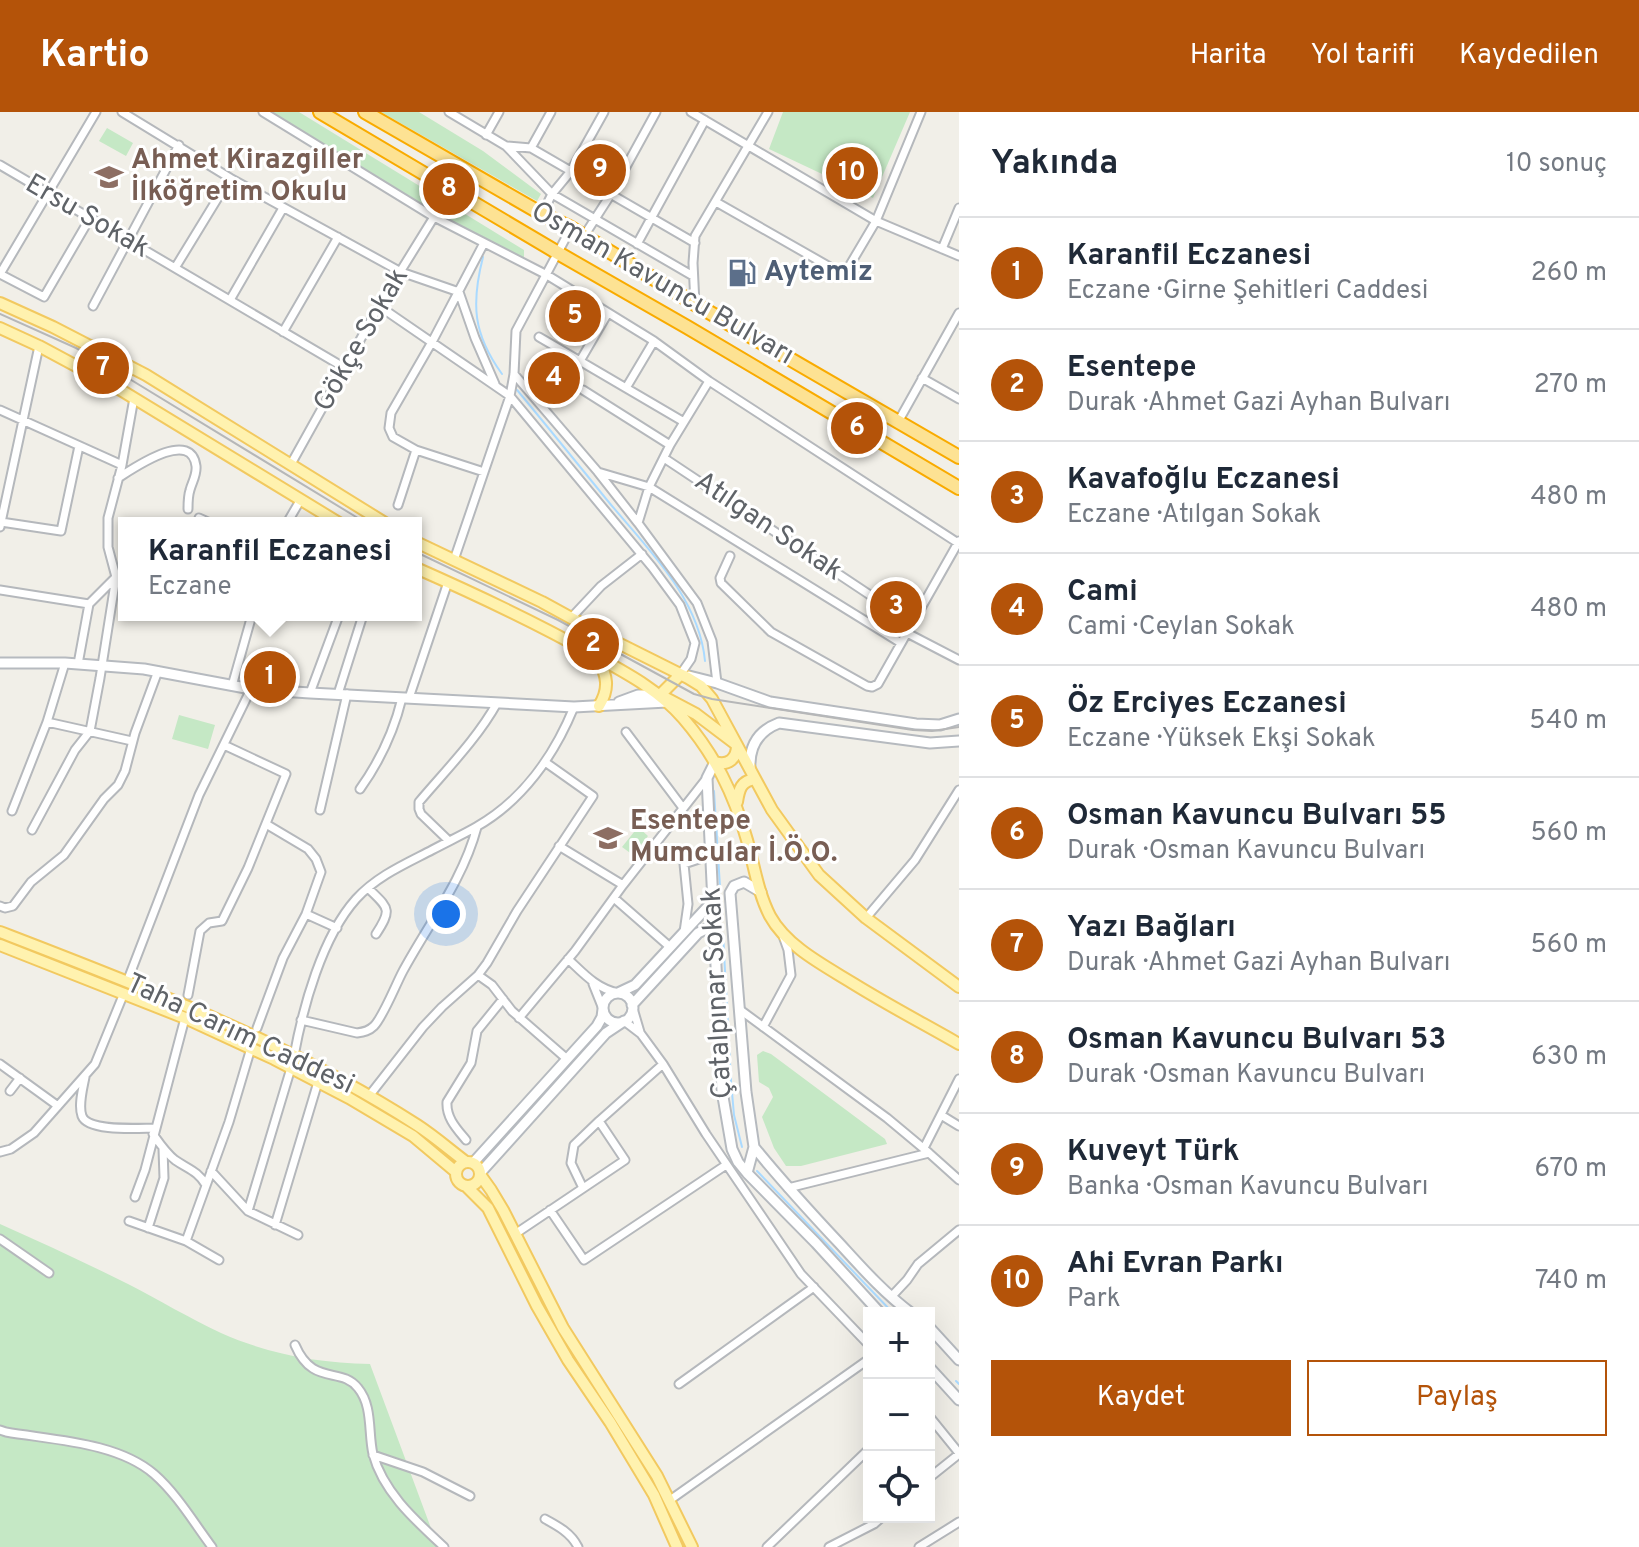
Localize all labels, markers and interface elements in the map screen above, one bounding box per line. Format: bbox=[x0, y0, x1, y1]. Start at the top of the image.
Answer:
text: Kartio bbox=[40, 32, 150, 81]
text: Harita bbox=[1190, 38, 1266, 74]
text: Yol tarifi bbox=[1310, 38, 1415, 74]
text: Kaydedilen bbox=[1459, 38, 1599, 74]
pin: 9 bbox=[574, 140, 626, 200]
place label: Ahmet Kirazgiller İlköğretim Okulu bbox=[131, 143, 364, 211]
pin: 10 bbox=[826, 143, 878, 203]
text: Yakında bbox=[991, 143, 1118, 186]
text: 10 sonuç bbox=[1506, 148, 1607, 181]
pin: 8 bbox=[423, 159, 475, 219]
school or university icon: Ahmet Kirazgiller İlköğretim Okulu bbox=[94, 162, 124, 192]
street label: Ersu Sokak bbox=[18, 167, 156, 267]
street label: Osman Kavuncu Bulvarı bbox=[524, 194, 800, 374]
text: Karanfil Eczanesi bbox=[1067, 238, 1311, 275]
place label: Aytemiz bbox=[764, 255, 873, 291]
text: 1 bbox=[1012, 257, 1022, 290]
text: 260 m bbox=[1531, 257, 1607, 290]
fuel station icon: Aytemiz bbox=[727, 258, 757, 288]
street label: Gökçe Sokak bbox=[306, 262, 418, 418]
text: Eczane · Girne Şehitleri Caddesi bbox=[1067, 275, 1428, 308]
pin: 5 bbox=[549, 286, 601, 346]
pin: 7 bbox=[77, 338, 129, 398]
pin: 4 bbox=[528, 348, 580, 408]
text: Esentepe bbox=[1067, 350, 1196, 387]
text: 2 bbox=[1009, 369, 1025, 402]
text: 270 m bbox=[1534, 369, 1607, 402]
text: Durak · Ahmet Gazi Ayhan Bulvarı bbox=[1067, 387, 1450, 420]
pin: 6 bbox=[831, 398, 883, 458]
text: Kavafoğlu Eczanesi bbox=[1067, 462, 1340, 499]
street label: Atılgan Sokak bbox=[687, 464, 849, 590]
text: 3 bbox=[1009, 481, 1025, 514]
text: 480 m bbox=[1530, 481, 1607, 514]
text: Eczane · Atılgan Sokak bbox=[1067, 499, 1321, 532]
popup bbox=[118, 517, 422, 621]
text: Karanfil Eczanesi bbox=[148, 534, 392, 571]
text: Eczane bbox=[148, 571, 232, 604]
text: Cami bbox=[1067, 574, 1138, 611]
pin: 3 bbox=[870, 577, 922, 637]
text: 4 bbox=[1009, 593, 1025, 626]
text: 480 m bbox=[1530, 593, 1607, 626]
text: Cami · Ceylan Sokak bbox=[1067, 611, 1295, 644]
pin: 2 bbox=[567, 614, 619, 674]
pin: 1 bbox=[244, 647, 296, 707]
text: Öz Erciyes Eczanesi bbox=[1067, 686, 1347, 723]
text: 5 bbox=[1009, 705, 1025, 738]
text: 540 m bbox=[1529, 705, 1607, 738]
text: Eczane · Yüksek Ekşi Sokak bbox=[1067, 723, 1376, 756]
text: Osman Kavuncu Bulvarı 55 bbox=[1067, 798, 1447, 835]
place label: Esentepe Mumcular İ.Ö.O. bbox=[630, 804, 838, 872]
text: 6 bbox=[1009, 817, 1025, 850]
text: 560 m bbox=[1531, 817, 1607, 850]
school or university icon: Esentepe Mumcular İ.Ö.O. bbox=[593, 823, 623, 853]
text: Durak · Osman Kavuncu Bulvarı bbox=[1067, 835, 1425, 868]
street label: Çatalpınar Sokak bbox=[694, 886, 742, 1100]
your location bbox=[426, 894, 466, 934]
text: Yazı Bağları bbox=[1067, 910, 1236, 947]
text: 7 bbox=[1010, 929, 1024, 962]
text: 560 m bbox=[1531, 929, 1607, 962]
text: Durak · Ahmet Gazi Ayhan Bulvarı bbox=[1067, 947, 1450, 980]
street label: Taha Carım Caddesi bbox=[120, 966, 360, 1104]
text: Osman Kavuncu Bulvarı 53 bbox=[1067, 1022, 1446, 1059]
text: 8 bbox=[1009, 1041, 1025, 1074]
text: 630 m bbox=[1531, 1041, 1607, 1074]
text: Durak · Osman Kavuncu Bulvarı bbox=[1067, 1059, 1425, 1092]
text: Kuveyt Türk bbox=[1067, 1134, 1240, 1171]
text: 9 bbox=[1009, 1153, 1025, 1186]
text: 670 m bbox=[1534, 1153, 1607, 1186]
text: Banka · Osman Kavuncu Bulvarı bbox=[1067, 1171, 1428, 1204]
text: Ahi Evran Parkı bbox=[1067, 1246, 1284, 1283]
text: 10 bbox=[1003, 1265, 1031, 1298]
text: 740 m bbox=[1535, 1265, 1607, 1298]
text: Park bbox=[1067, 1283, 1121, 1316]
map controls bbox=[863, 1307, 935, 1523]
button: + bbox=[863, 1307, 935, 1379]
button: Kaydet bbox=[991, 1360, 1291, 1436]
button: Paylaş bbox=[1307, 1360, 1607, 1436]
button: − bbox=[863, 1379, 935, 1451]
button: locate bbox=[863, 1451, 935, 1523]

